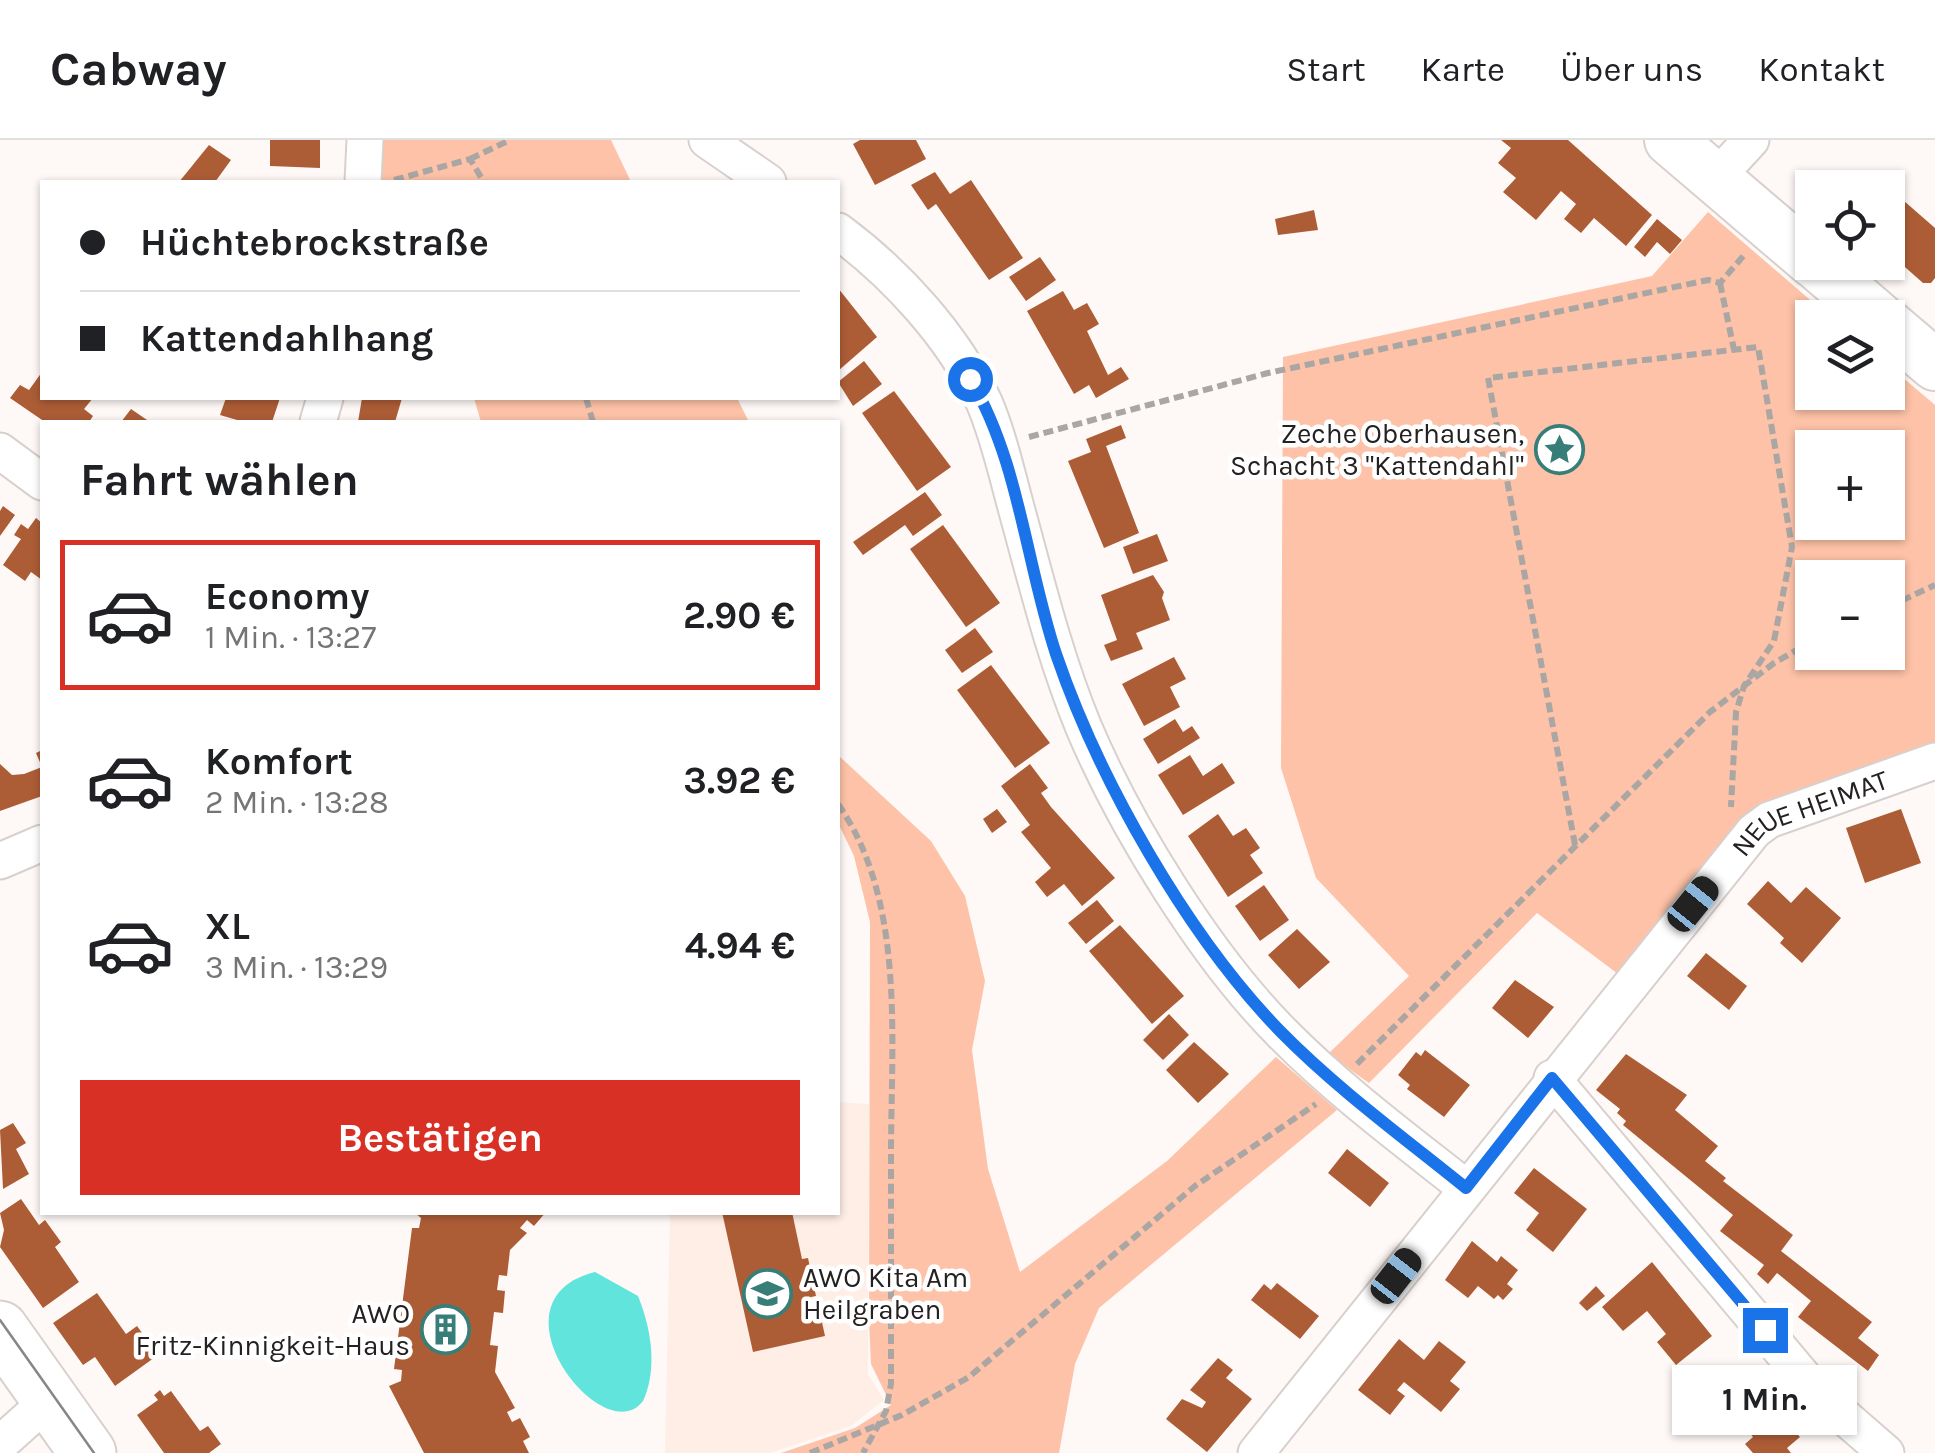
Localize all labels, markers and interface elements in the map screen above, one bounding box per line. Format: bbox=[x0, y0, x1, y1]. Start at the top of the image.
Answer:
text: Cabway bbox=[50, 41, 227, 97]
text: Start bbox=[1286, 49, 1366, 90]
text: Karte bbox=[1421, 49, 1505, 90]
text: Über uns bbox=[1560, 49, 1703, 90]
text: Kontakt bbox=[1758, 49, 1885, 90]
map controls bbox=[1795, 170, 1905, 670]
button: locate bbox=[1795, 170, 1905, 280]
text: Hüchtebrockstraße bbox=[140, 220, 489, 265]
button: layers bbox=[1795, 300, 1905, 410]
text: Kattendahlhang bbox=[140, 316, 433, 361]
route start bbox=[948, 357, 993, 402]
place label: Zeche Oberhausen, Schacht 3 "Kattendahl" bbox=[1230, 417, 1524, 482]
place icon: Zeche Oberhausen, Schacht 3 "Kattendahl" bbox=[1533, 423, 1585, 475]
button: + bbox=[1795, 430, 1905, 540]
text: Fahrt wählen bbox=[80, 454, 359, 506]
button: − bbox=[1795, 560, 1905, 670]
icon: car bbox=[85, 570, 175, 660]
text: Economy bbox=[205, 574, 369, 619]
text: 2.90 € bbox=[683, 593, 795, 638]
text: 1 Min. · 13:27 bbox=[205, 619, 376, 656]
icon: car bbox=[85, 735, 175, 825]
text: Komfort bbox=[205, 739, 353, 784]
text: 3.92 € bbox=[683, 758, 795, 803]
street label: NEUE HEIMAT bbox=[1725, 763, 1892, 863]
text: 2 Min. · 13:28 bbox=[205, 784, 389, 821]
car bbox=[1662, 871, 1724, 937]
icon: car bbox=[85, 900, 175, 990]
text: XL bbox=[205, 904, 250, 949]
text: 4.94 € bbox=[685, 923, 795, 968]
text: 3 Min. · 13:29 bbox=[205, 949, 388, 986]
button: Bestätigen bbox=[80, 1080, 800, 1195]
car bbox=[1366, 1243, 1426, 1309]
place label: AWO Kita Am Heilgraben bbox=[803, 1261, 968, 1326]
school or university icon: AWO Kita Am Heilgraben bbox=[742, 1267, 794, 1319]
place label: AWO Fritz-Kinnigkeit-Haus bbox=[135, 1297, 410, 1362]
building icon: AWO Fritz-Kinnigkeit-Haus bbox=[419, 1303, 471, 1355]
route end bbox=[1743, 1308, 1788, 1353]
callout: 1 Min. bbox=[1672, 1365, 1858, 1435]
text: 1 Min. bbox=[1722, 1381, 1807, 1418]

